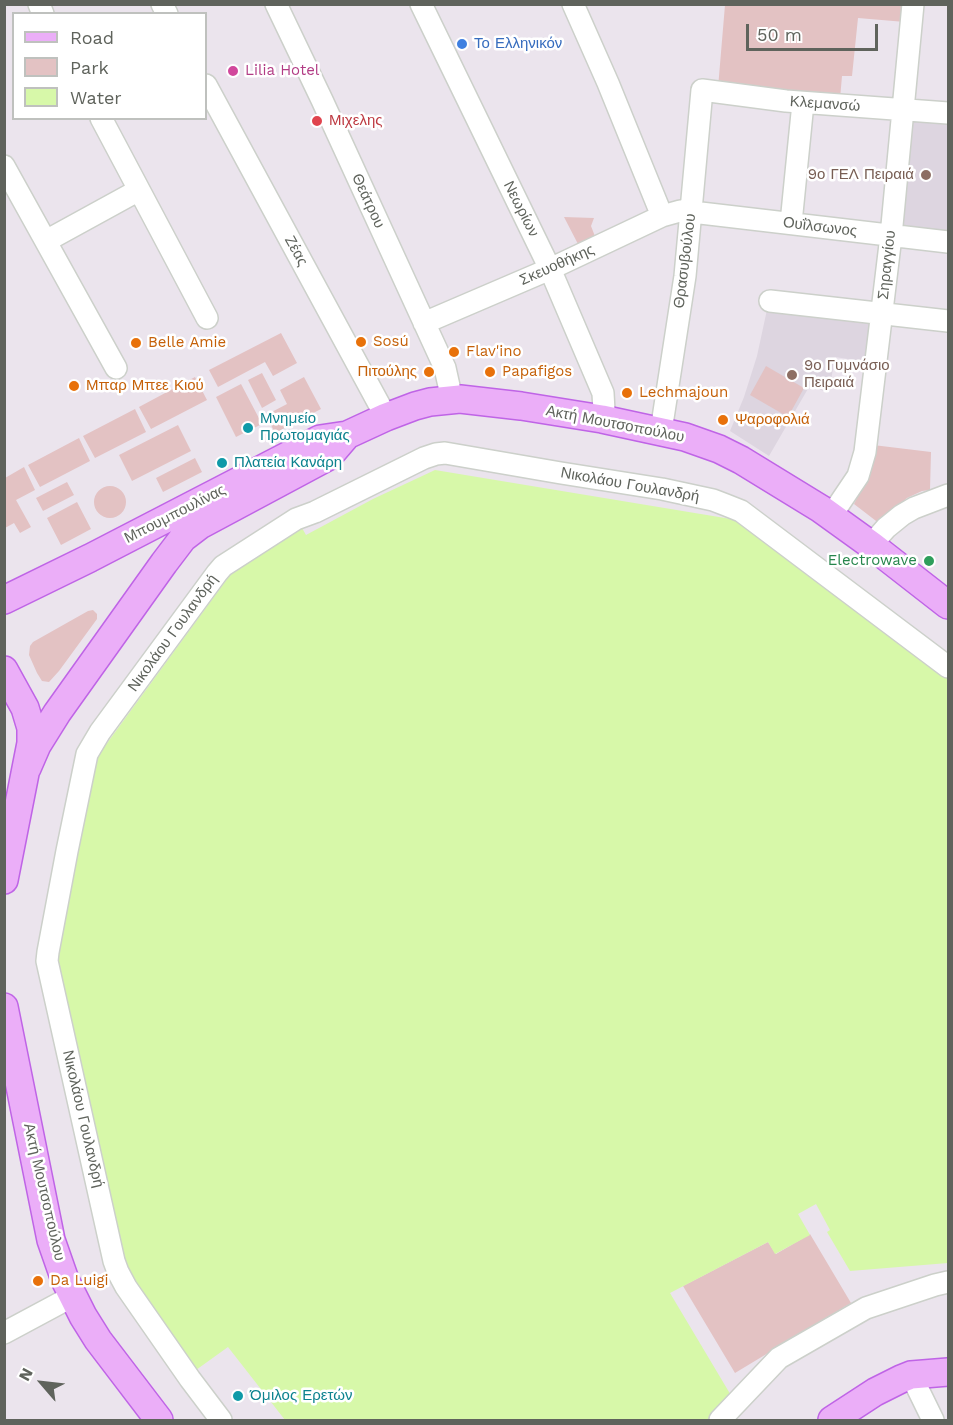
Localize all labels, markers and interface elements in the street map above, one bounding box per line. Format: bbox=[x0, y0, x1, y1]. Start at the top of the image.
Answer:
legend bbox=[12, 12, 207, 120]
scale bar bbox=[749, 12, 881, 50]
text: 50 m bbox=[757, 24, 802, 45]
text: Road bbox=[70, 27, 114, 48]
place label: Το Ελληνικόν bbox=[474, 35, 562, 53]
marker: Το Ελληνικόν bbox=[455, 37, 469, 51]
text: Park bbox=[70, 57, 109, 78]
place label: Lilia Hotel bbox=[245, 62, 319, 80]
marker: Lilia Hotel bbox=[226, 64, 240, 78]
text: Water bbox=[70, 87, 122, 108]
street label: Κλεμανσώ bbox=[789, 93, 861, 115]
place label: Μιχελης bbox=[329, 112, 382, 130]
marker: Μιχελης bbox=[310, 114, 324, 128]
place label: 9ο ΓΕΛ Πειραιά bbox=[808, 166, 914, 184]
marker: 9ο ΓΕΛ Πειραιά bbox=[919, 168, 933, 182]
street label: Θεάτρου bbox=[348, 171, 388, 231]
street label: Νεωρίων bbox=[499, 178, 543, 240]
street label: Θρασυβούλου bbox=[670, 213, 700, 309]
street label: Ουΐλσωνος bbox=[782, 214, 858, 240]
street label: Σηραγγίου bbox=[874, 229, 900, 301]
street label: Ζέας bbox=[280, 233, 312, 269]
street label: Σκευοθήκης bbox=[517, 241, 597, 289]
place label: Sosú bbox=[373, 333, 409, 351]
place label: Belle Amie bbox=[148, 334, 226, 352]
marker: Sosú bbox=[354, 335, 368, 349]
marker: Belle Amie bbox=[129, 336, 143, 350]
place label: Flav'ino bbox=[466, 343, 522, 361]
marker: Flav'ino bbox=[447, 345, 461, 359]
place label: 9ο Γυμνάσιο Πειραιά bbox=[804, 357, 890, 392]
place label: Πιτούλης bbox=[358, 363, 417, 381]
place label: Papafigos bbox=[502, 363, 572, 381]
marker: Πιτούλης bbox=[422, 365, 436, 379]
marker: Papafigos bbox=[483, 365, 497, 379]
marker: 9ο Γυμνάσιο Πειραιά bbox=[785, 368, 799, 382]
place label: Μπαρ Μπεε Κιού bbox=[86, 377, 204, 395]
marker: Μπαρ Μπεε Κιού bbox=[67, 379, 81, 393]
place label: Lechmajoun bbox=[639, 384, 728, 402]
marker: Lechmajoun bbox=[620, 386, 634, 400]
street label: Ακτή Μουτσοπούλου bbox=[544, 402, 686, 446]
place label: Μνημείο Πρωτομαγιάς bbox=[260, 410, 350, 445]
place label: Ψαροφολιά bbox=[735, 411, 810, 429]
marker: Ψαροφολιά bbox=[716, 413, 730, 427]
marker: Μνημείο Πρωτομαγιάς bbox=[241, 421, 255, 435]
place label: Πλατεία Κανάρη bbox=[234, 454, 342, 472]
marker: Πλατεία Κανάρη bbox=[215, 456, 229, 470]
street label: Νικολάου Γουλανδρή bbox=[559, 464, 701, 506]
street label: Μπουμπουλίνας bbox=[121, 481, 229, 547]
place label: Electrowave bbox=[828, 552, 917, 570]
marker: Electrowave bbox=[922, 554, 936, 568]
street label: Νικολάου Γουλανδρή bbox=[124, 571, 222, 695]
street label: Νικολάου Γουλανδρή bbox=[58, 1048, 108, 1190]
street label: Ακτή Μουτσοπούλου bbox=[19, 1121, 69, 1263]
place label: Da Luigi bbox=[50, 1272, 108, 1290]
marker: Da Luigi bbox=[31, 1274, 45, 1288]
north arrow bbox=[12, 1353, 72, 1413]
text: N bbox=[14, 1365, 37, 1384]
place label: Όμιλος Ερετών bbox=[250, 1387, 352, 1405]
marker: Όμιλος Ερετών bbox=[231, 1389, 245, 1403]

